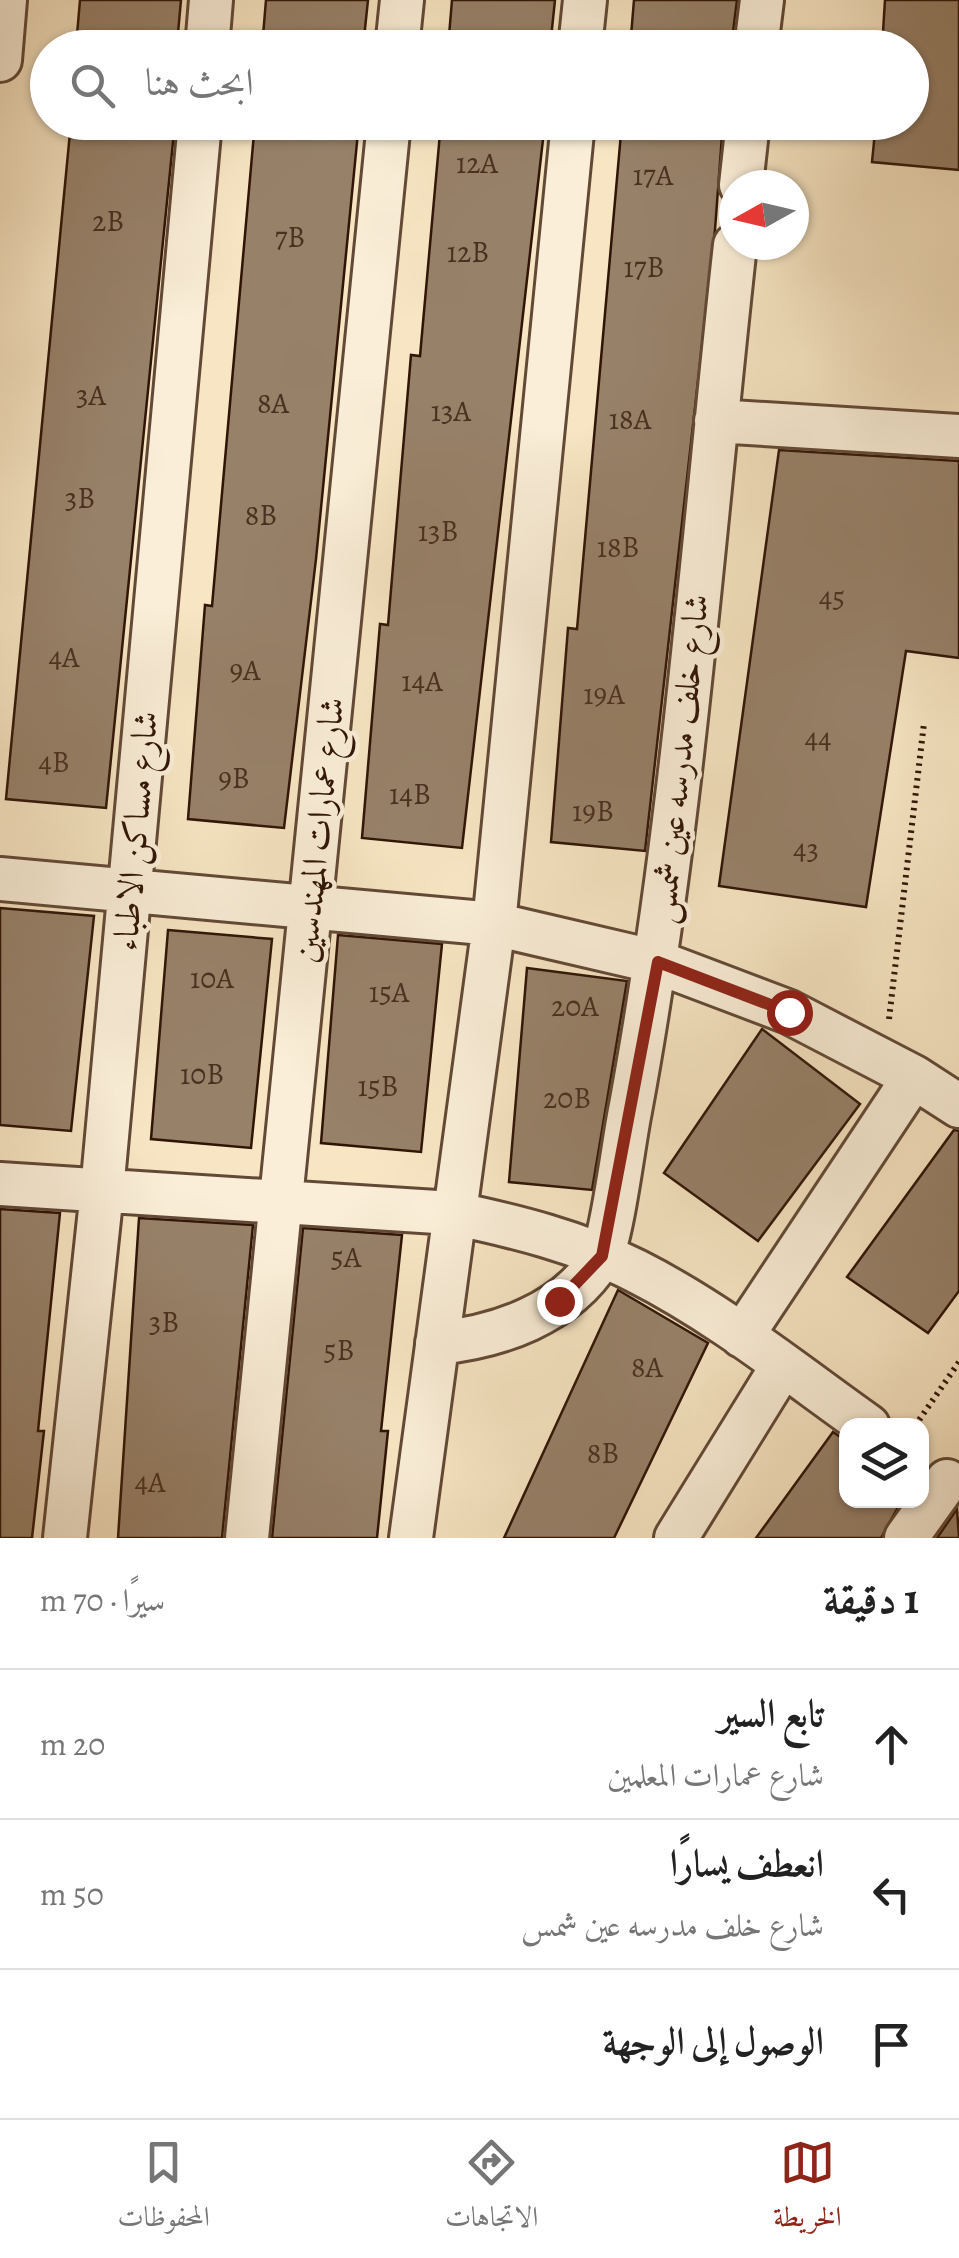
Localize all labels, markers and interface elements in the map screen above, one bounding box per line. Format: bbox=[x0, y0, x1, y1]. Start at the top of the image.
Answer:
search box bbox=[30, 30, 929, 140]
text: ابحث هنا bbox=[145, 56, 254, 108]
icon: search bbox=[65, 58, 120, 113]
house number: 12A bbox=[456, 143, 498, 183]
house number: 17A bbox=[633, 155, 674, 195]
north arrow bbox=[719, 170, 809, 260]
house number: 2B bbox=[92, 201, 124, 241]
house number: 7B bbox=[275, 217, 305, 257]
house number: 12B bbox=[447, 232, 489, 272]
house number: 17B bbox=[624, 247, 664, 287]
house number: 3A bbox=[76, 375, 106, 415]
house number: 8A bbox=[257, 383, 290, 423]
house number: 13A bbox=[431, 391, 472, 431]
house number: 18A bbox=[609, 399, 652, 439]
house number: 3B bbox=[65, 478, 95, 518]
house number: 8B bbox=[245, 495, 277, 535]
house number: 13B bbox=[418, 511, 458, 551]
house number: 18B bbox=[597, 527, 639, 567]
house number: 45 bbox=[819, 577, 845, 617]
street label: شارع خلف مدرسه عين شمس bbox=[638, 592, 725, 927]
house number: 4A bbox=[48, 637, 80, 677]
house number: 9A bbox=[229, 650, 261, 690]
house number: 14A bbox=[401, 661, 443, 701]
house number: 19A bbox=[583, 674, 625, 714]
street label: شارع عمارات المهندسين bbox=[280, 695, 361, 966]
street label: شارع مساكن الاطباء bbox=[101, 709, 174, 953]
house number: 44 bbox=[804, 718, 832, 758]
house number: 4B bbox=[38, 742, 70, 782]
house number: 9B bbox=[218, 758, 250, 798]
house number: 14B bbox=[389, 774, 431, 814]
house number: 19B bbox=[572, 791, 614, 831]
house number: 43 bbox=[793, 829, 819, 869]
house number: 10A bbox=[190, 958, 234, 998]
house number: 15A bbox=[369, 972, 410, 1012]
house number: 20A bbox=[551, 986, 599, 1026]
route start bbox=[767, 990, 813, 1036]
house number: 10B bbox=[180, 1054, 224, 1094]
house number: 15B bbox=[357, 1066, 399, 1106]
house number: 20B bbox=[543, 1078, 591, 1118]
house number: 5A bbox=[331, 1237, 362, 1277]
route end bbox=[537, 1279, 583, 1325]
house number: 3B bbox=[149, 1302, 179, 1342]
house number: 5B bbox=[324, 1330, 354, 1370]
house number: 8A bbox=[631, 1347, 664, 1387]
map controls bbox=[839, 1418, 929, 1508]
button: layers bbox=[839, 1418, 929, 1508]
house number: 8B bbox=[587, 1433, 619, 1473]
house number: 4A bbox=[134, 1462, 166, 1502]
text: 1 دقيقة bbox=[823, 1570, 919, 1627]
text: سيرًا · 70 m bbox=[40, 1578, 165, 1622]
text: تابع السير bbox=[718, 1687, 824, 1739]
icon: ahead bbox=[864, 1717, 919, 1772]
text: 20 m bbox=[40, 1722, 105, 1766]
text: شارع عمارات المعلمين bbox=[607, 1753, 824, 1797]
text: انعطف يسارًا bbox=[670, 1837, 824, 1889]
icon: left bbox=[864, 1867, 919, 1922]
text: 50 m bbox=[40, 1872, 104, 1916]
text: شارع خلف مدرسه عين شمس bbox=[521, 1903, 824, 1947]
text: الوصول إلى الوجهة bbox=[603, 2015, 824, 2067]
icon: arrive bbox=[864, 2017, 919, 2072]
tab: المحفوظات bbox=[118, 2135, 210, 2244]
tab: الاتجاهات bbox=[445, 2135, 538, 2244]
tab: الخريطة bbox=[773, 2135, 841, 2244]

